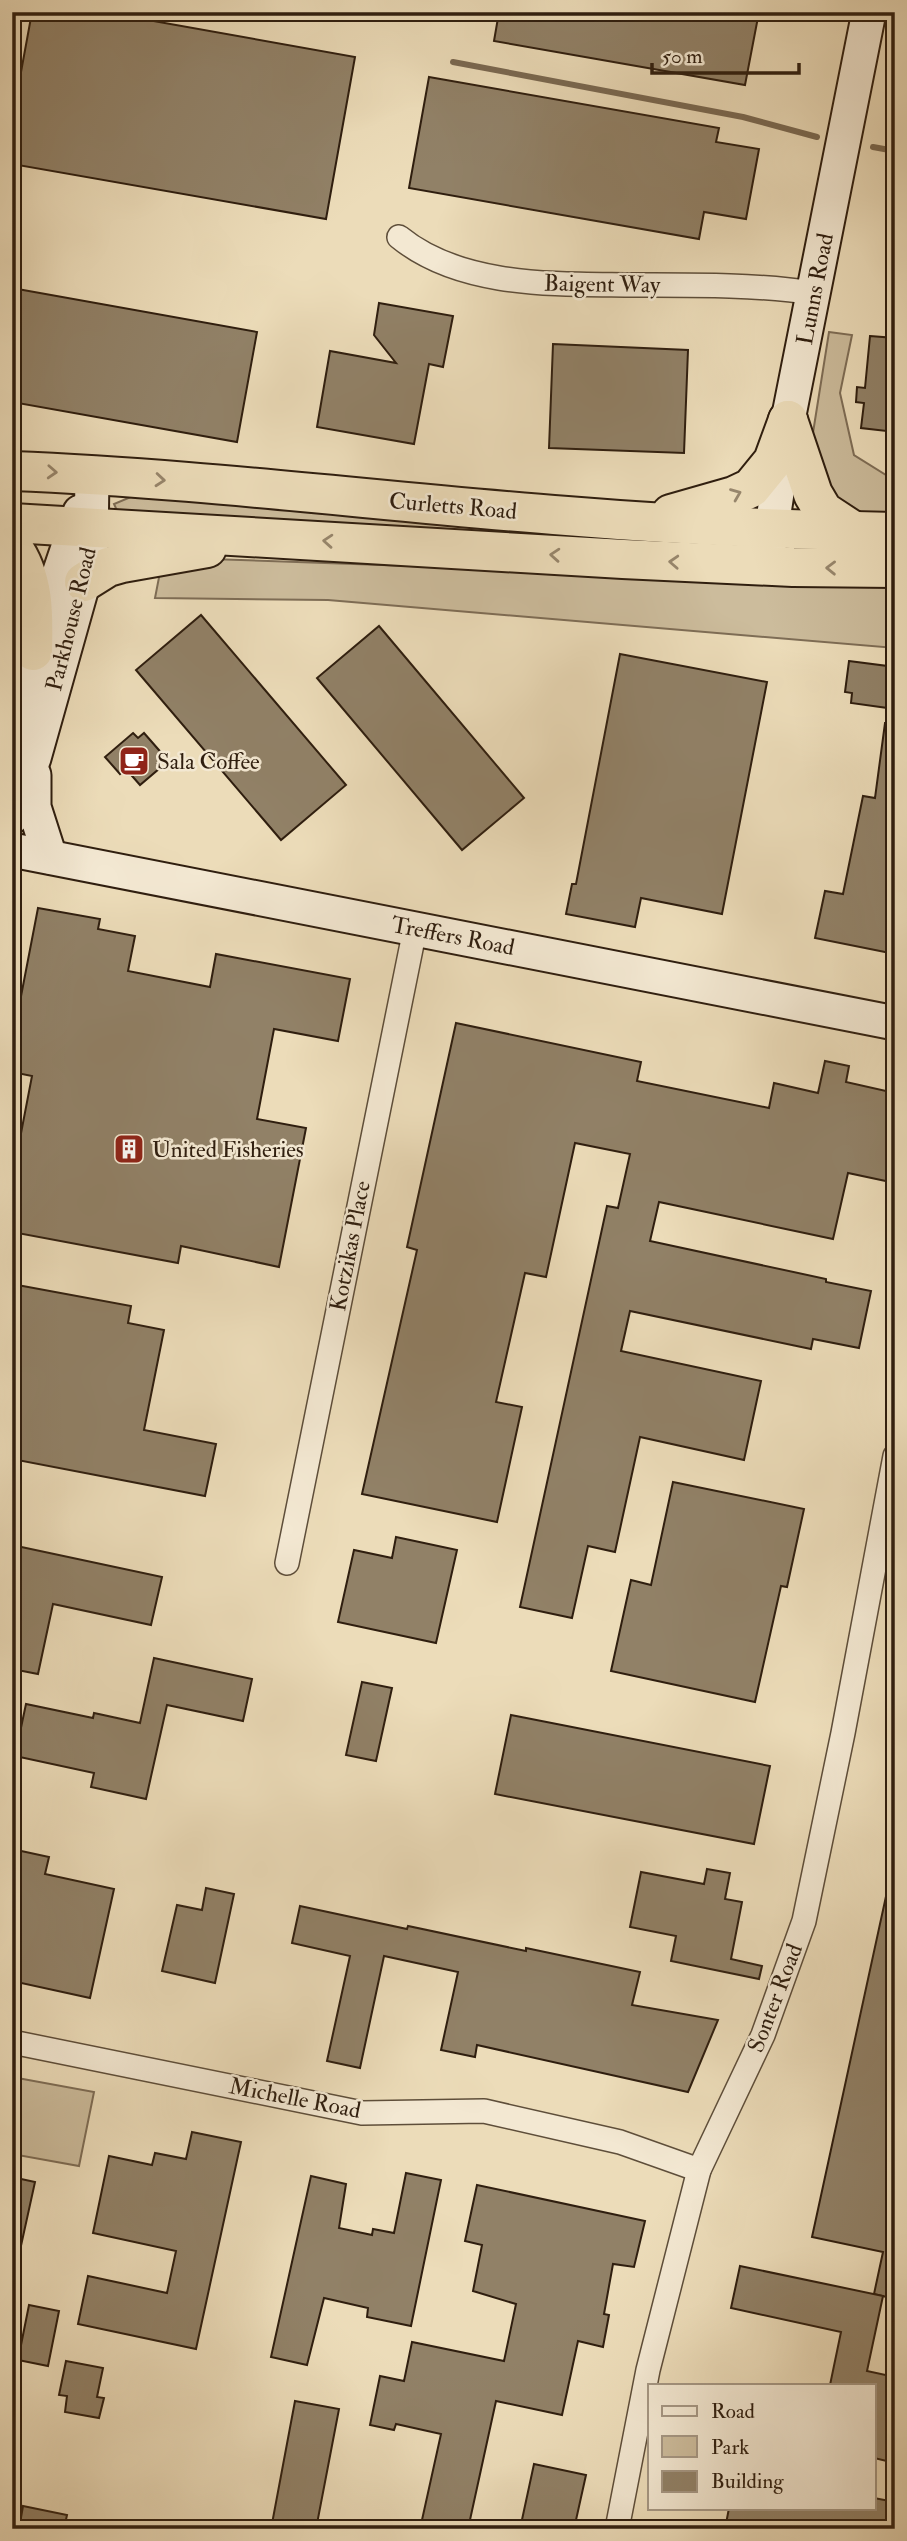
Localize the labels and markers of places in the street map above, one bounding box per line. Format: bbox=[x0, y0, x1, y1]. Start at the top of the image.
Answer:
cafe icon: Sala Coffee bbox=[117, 744, 151, 778]
place label: Sala Coffee bbox=[157, 747, 260, 776]
building icon: United Fisheries bbox=[112, 1132, 146, 1166]
place label: United Fisheries bbox=[152, 1135, 304, 1164]

